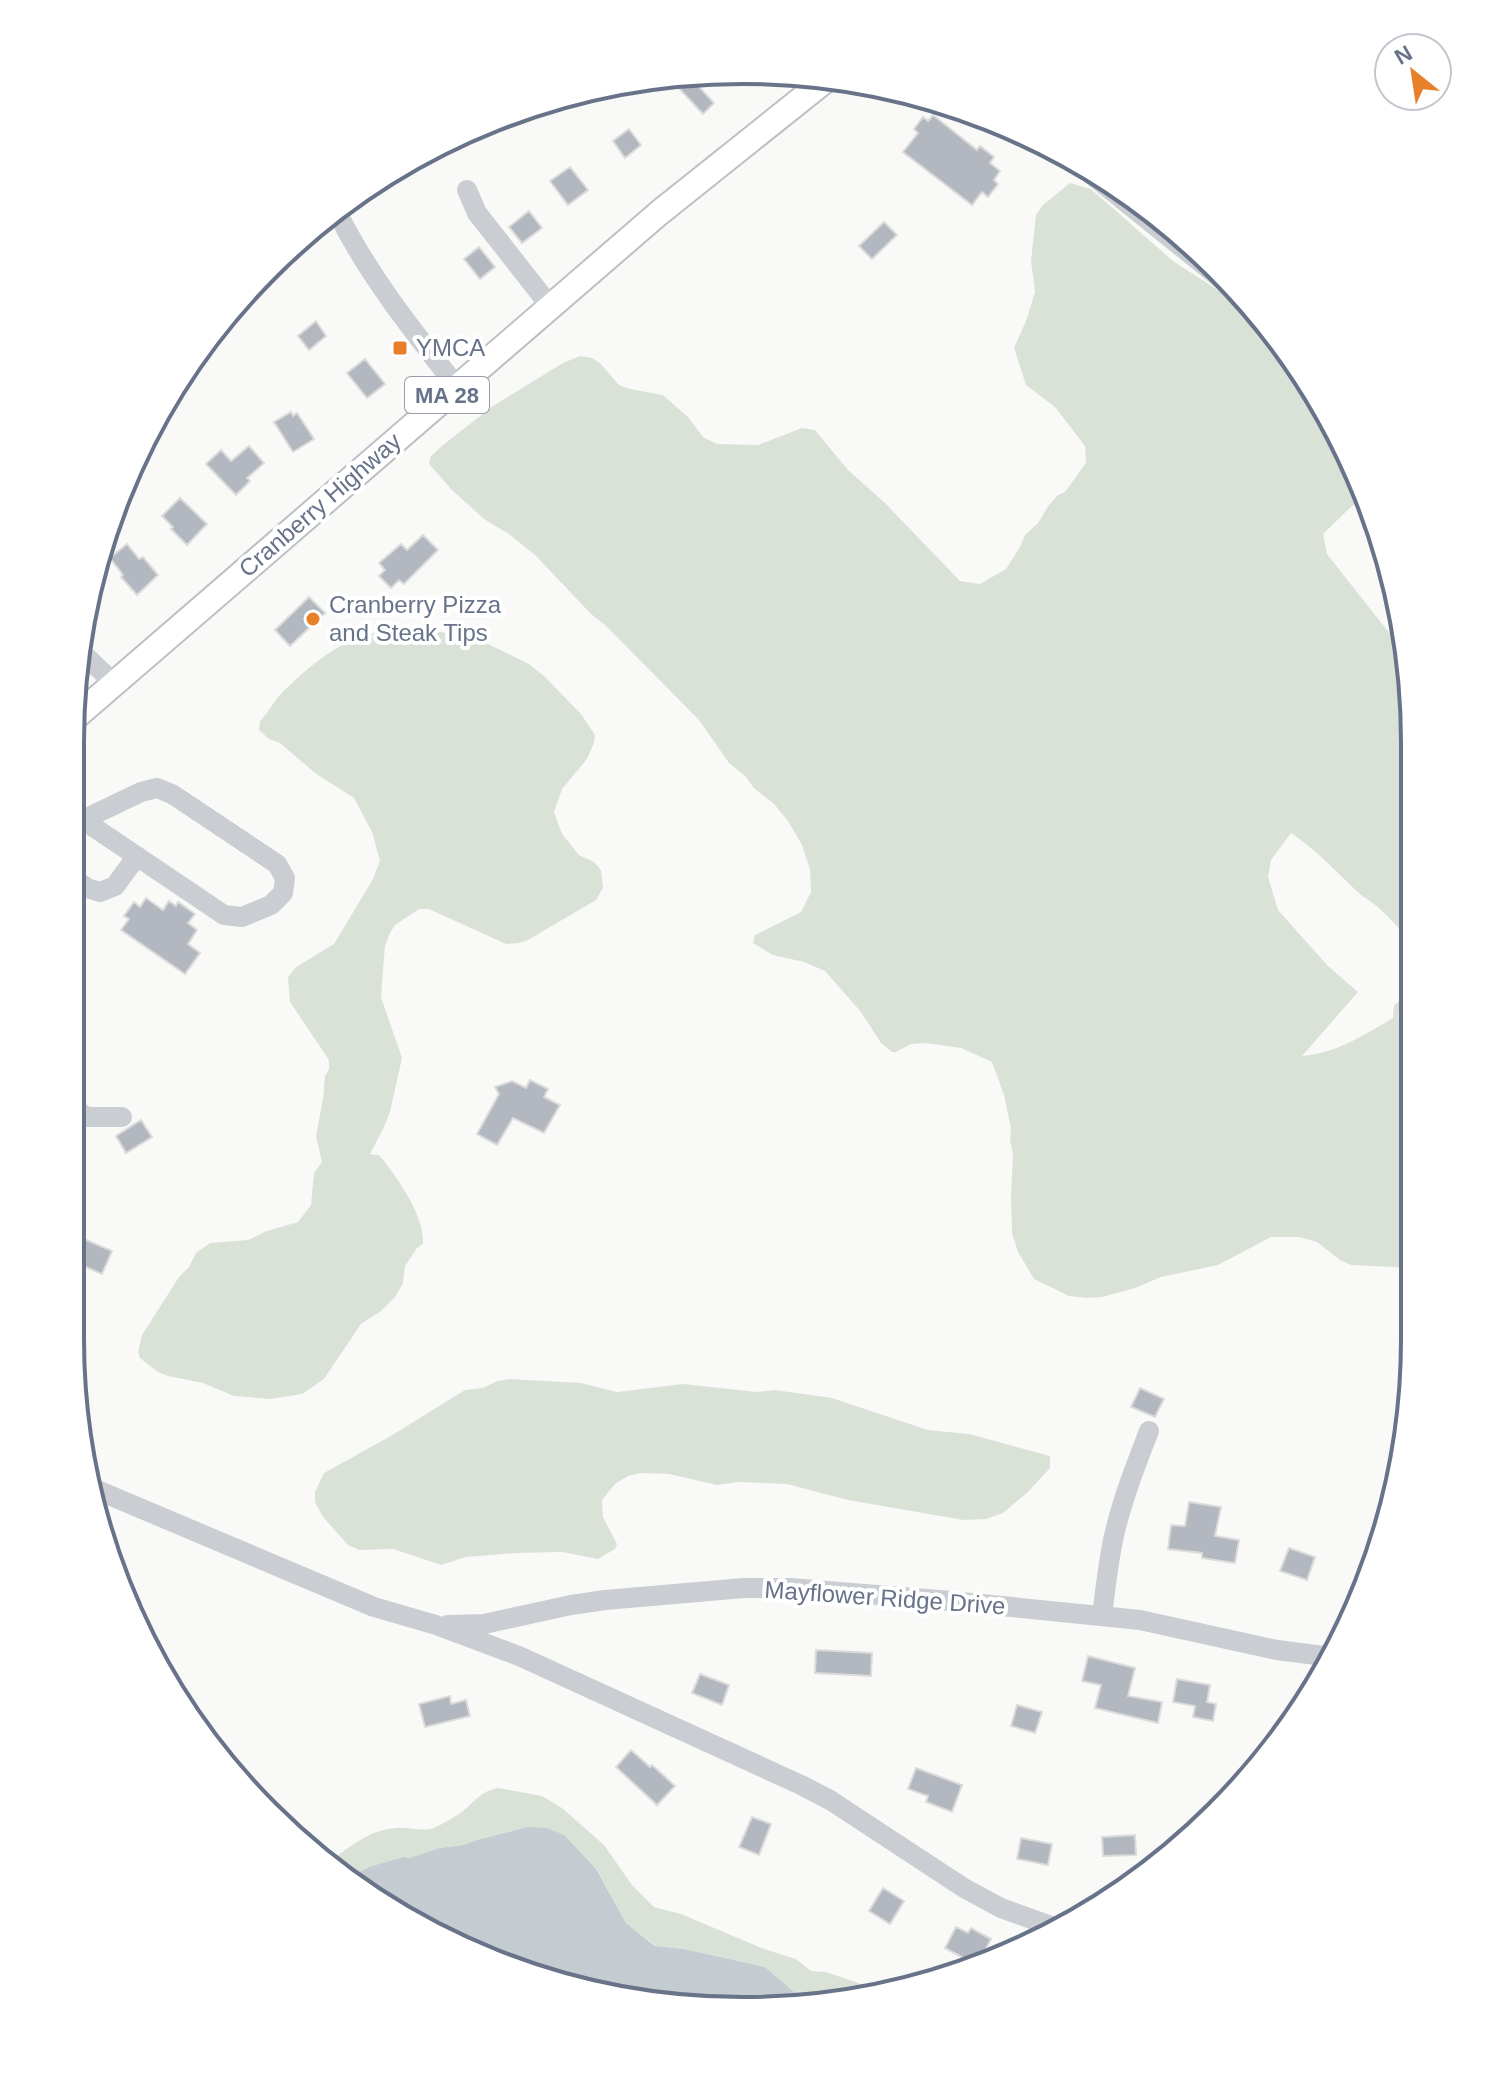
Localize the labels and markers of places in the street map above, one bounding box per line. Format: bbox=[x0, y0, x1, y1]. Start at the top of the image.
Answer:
place label: YMCA bbox=[416, 334, 485, 361]
marker: YMCA bbox=[391, 339, 409, 357]
place label: Cranberry Pizza and Steak Tips bbox=[329, 591, 502, 646]
marker: Cranberry Pizza and Steak Tips bbox=[304, 610, 322, 628]

